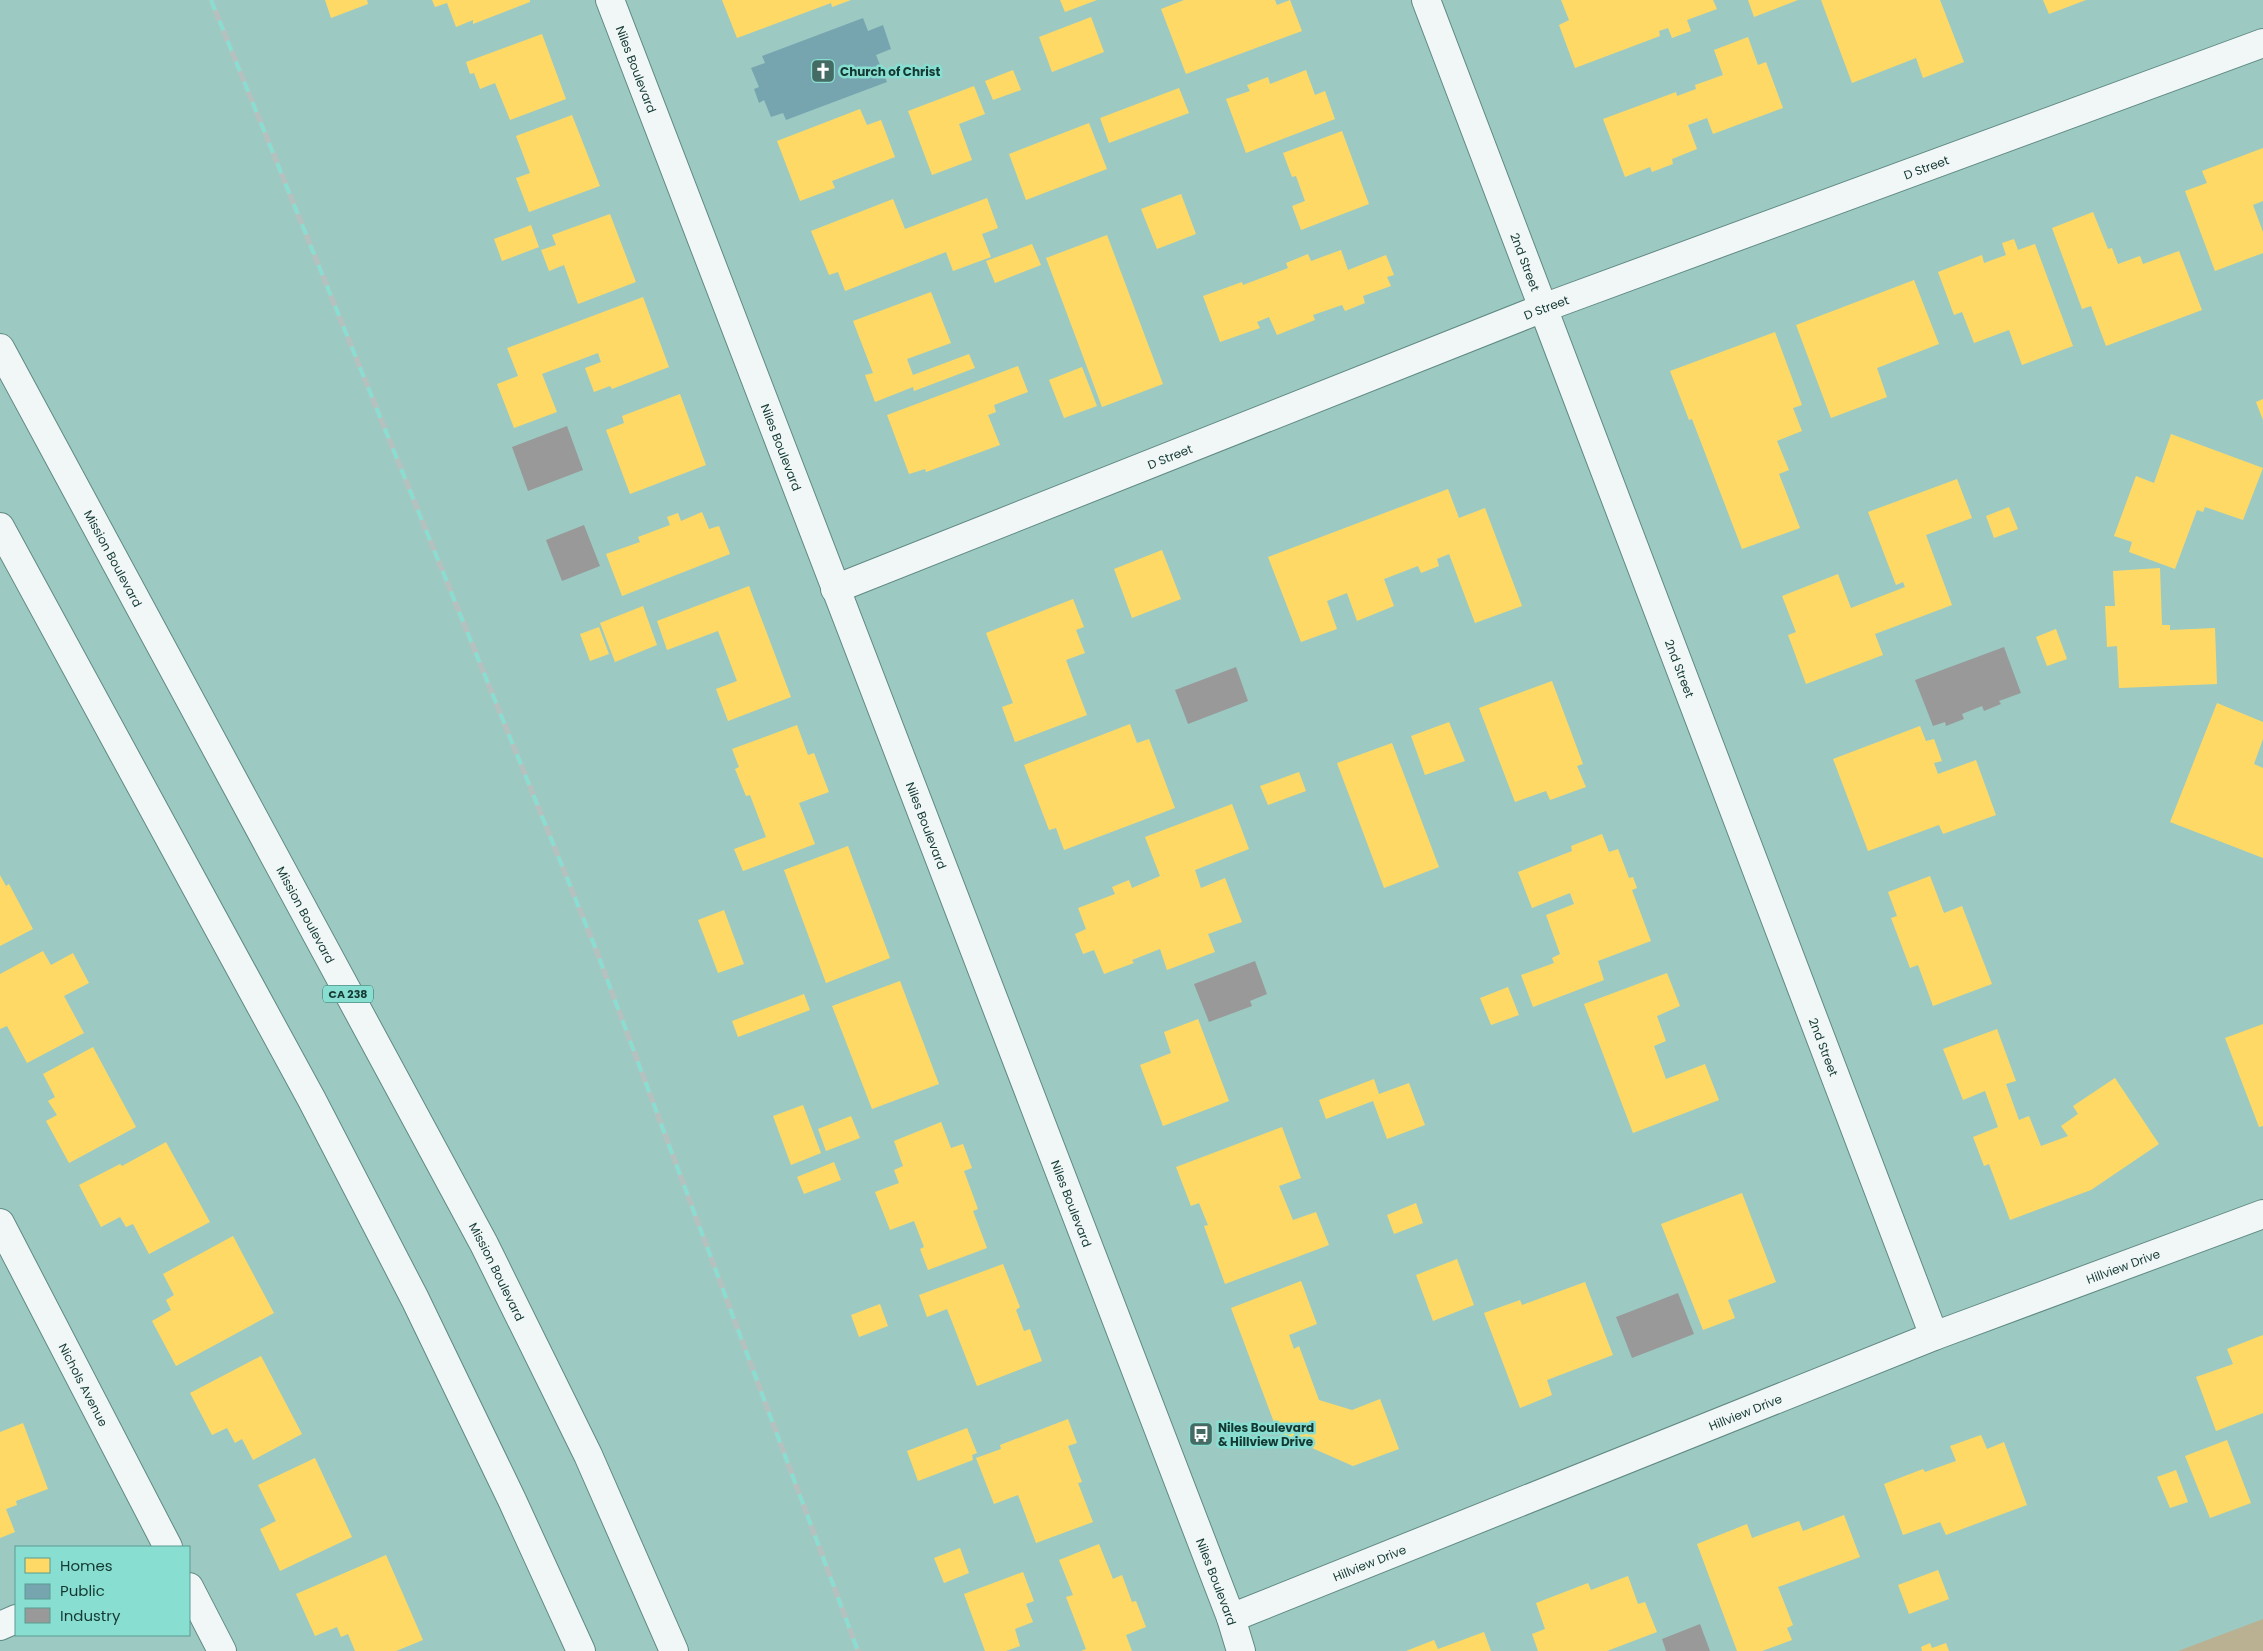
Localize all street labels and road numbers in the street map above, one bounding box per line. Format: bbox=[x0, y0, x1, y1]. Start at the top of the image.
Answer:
street label: Niles Boulevard bbox=[612, 23, 661, 115]
street label: D Street bbox=[1901, 151, 1951, 183]
street label: 2nd Street bbox=[1507, 230, 1544, 293]
street label: D Street bbox=[1521, 291, 1571, 323]
street label: Niles Boulevard bbox=[757, 401, 806, 493]
street label: D Street bbox=[1145, 440, 1195, 473]
street label: Mission Boulevard bbox=[80, 507, 147, 610]
street label: 2nd Street bbox=[1661, 637, 1699, 700]
street label: Niles Boulevard bbox=[902, 779, 951, 871]
street label: Mission Boulevard bbox=[273, 863, 339, 966]
road number: CA 238 bbox=[323, 986, 373, 1002]
street label: 2nd Street bbox=[1805, 1015, 1843, 1078]
street label: Niles Boulevard bbox=[1047, 1157, 1096, 1249]
street label: Mission Boulevard bbox=[465, 1219, 529, 1324]
street label: Hillview Drive bbox=[2084, 1244, 2162, 1287]
street label: Nichols Avenue bbox=[55, 1340, 112, 1429]
street label: Hillview Drive bbox=[1706, 1389, 1784, 1434]
street label: Niles Boulevard bbox=[1193, 1536, 1241, 1627]
street label: Hillview Drive bbox=[1330, 1540, 1408, 1585]

